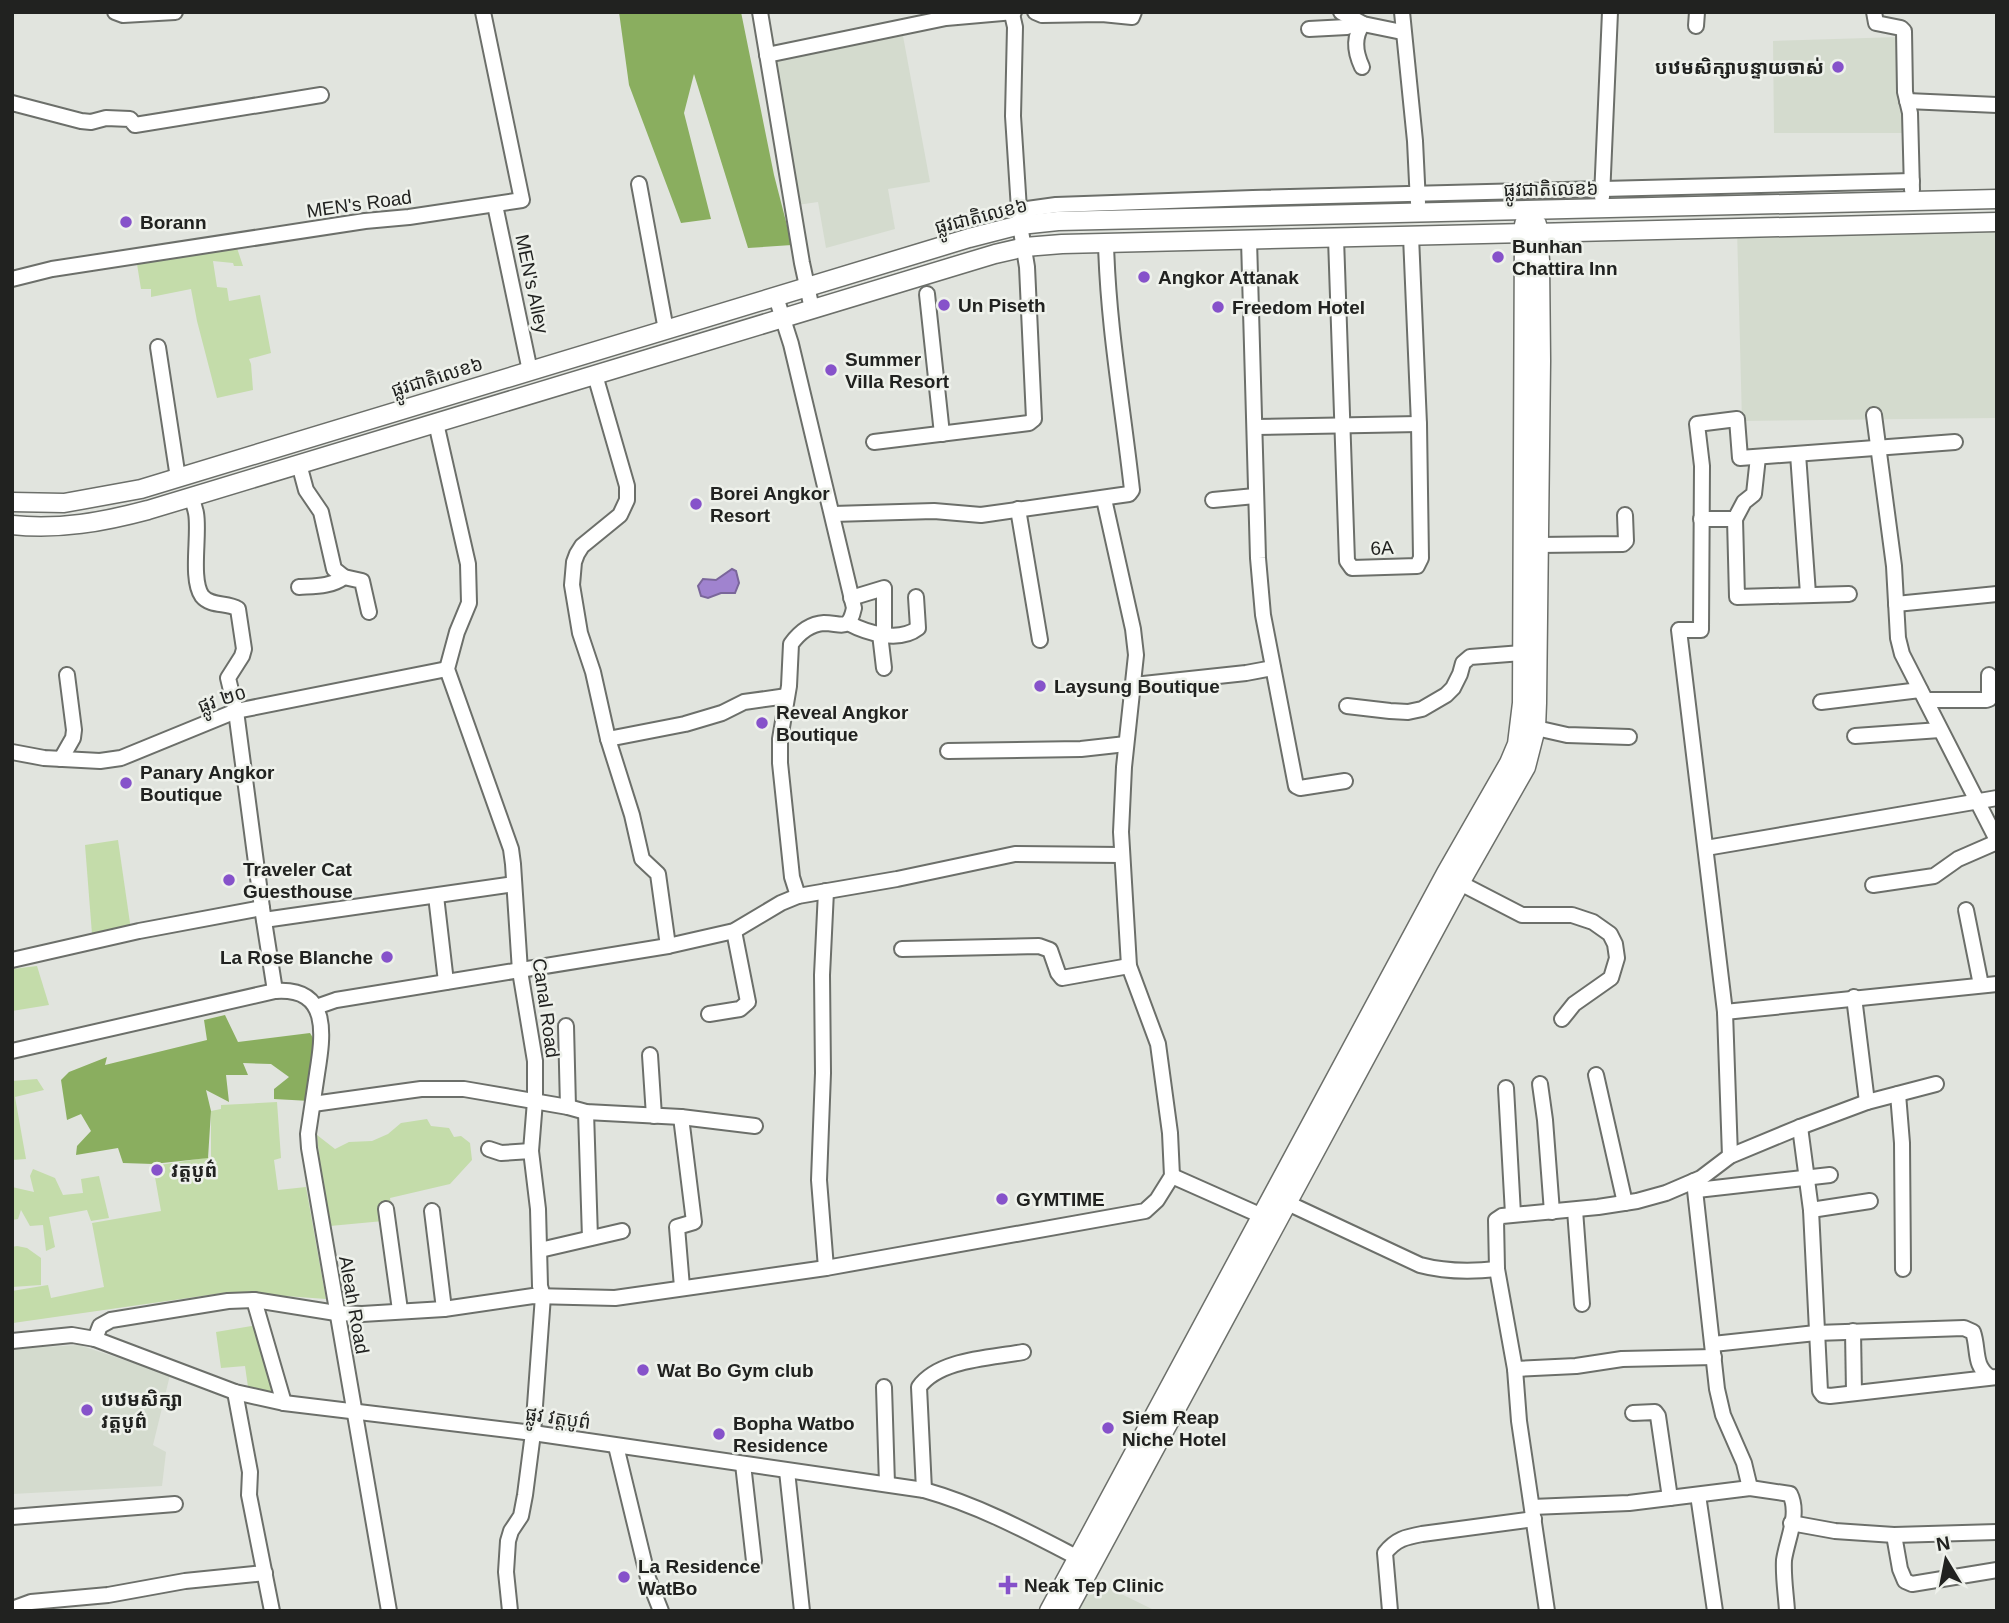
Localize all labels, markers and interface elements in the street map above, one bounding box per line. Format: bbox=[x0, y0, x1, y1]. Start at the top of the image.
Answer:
place label: បឋមសិក្សាបន្ទាយចាស់ bbox=[1655, 57, 1824, 79]
marker: បឋមសិក្សាបន្ទាយចាស់ bbox=[1830, 59, 1846, 75]
street label: ផ្លូវជាតិលេខ៦ bbox=[1503, 178, 1599, 207]
street label: MEN's Road bbox=[305, 186, 413, 222]
street label: ផ្លូវជាតិលេខ៦ bbox=[932, 194, 1031, 244]
place label: Borann bbox=[140, 212, 207, 233]
marker: Borann bbox=[118, 214, 134, 230]
street label: MEN's Alley bbox=[511, 233, 553, 336]
place label: Bunhan Chattira Inn bbox=[1512, 236, 1618, 279]
marker: Bunhan Chattira Inn bbox=[1490, 249, 1506, 265]
place label: Angkor Attanak bbox=[1158, 267, 1299, 288]
marker: Angkor Attanak bbox=[1136, 269, 1152, 285]
place label: Un Piseth bbox=[958, 295, 1046, 316]
marker: Un Piseth bbox=[936, 297, 952, 313]
place label: Freedom Hotel bbox=[1232, 297, 1365, 318]
marker: Freedom Hotel bbox=[1210, 299, 1226, 315]
place label: Summer Villa Resort bbox=[845, 349, 950, 392]
street label: ផ្លូវជាតិលេខ៦ bbox=[388, 353, 487, 407]
marker: Summer Villa Resort bbox=[823, 362, 839, 378]
place label: Borei Angkor Resort bbox=[710, 483, 830, 526]
marker: Borei Angkor Resort bbox=[688, 496, 704, 512]
street label: 6A bbox=[1370, 537, 1394, 559]
place label: Laysung Boutique bbox=[1054, 676, 1220, 697]
marker: Laysung Boutique bbox=[1032, 678, 1048, 694]
street label: ផ្លូវ ២០ bbox=[195, 681, 251, 723]
place label: Reveal Angkor Boutique bbox=[776, 702, 909, 745]
marker: Reveal Angkor Boutique bbox=[754, 715, 770, 731]
place label: Panary Angkor Boutique bbox=[140, 762, 275, 805]
marker: Panary Angkor Boutique bbox=[118, 775, 134, 791]
place label: Traveler Cat Guesthouse bbox=[243, 859, 353, 902]
marker: Traveler Cat Guesthouse bbox=[221, 872, 237, 888]
place label: La Rose Blanche bbox=[220, 947, 373, 968]
marker: La Rose Blanche bbox=[379, 949, 395, 965]
street label: Canal Road bbox=[529, 957, 563, 1059]
place label: វត្តបូព៌ bbox=[171, 1159, 217, 1182]
marker: វត្តបូព៌ bbox=[149, 1162, 165, 1178]
place label: GYMTIME bbox=[1016, 1189, 1105, 1210]
marker: GYMTIME bbox=[994, 1191, 1010, 1207]
street label: Aleah Road bbox=[335, 1254, 373, 1356]
place label: Wat Bo Gym club bbox=[657, 1360, 814, 1381]
marker: Wat Bo Gym club bbox=[635, 1362, 651, 1378]
place label: បឋមសិក្សា វត្តបូព៌ bbox=[101, 1389, 183, 1433]
marker: បឋមសិក្សា វត្តបូព៌ bbox=[79, 1402, 95, 1418]
street label: ផ្លូវ វត្តបូព៌ bbox=[523, 1403, 592, 1440]
place label: Siem Reap Niche Hotel bbox=[1122, 1407, 1227, 1450]
place label: Bopha Watbo Residence bbox=[733, 1413, 855, 1456]
marker: Siem Reap Niche Hotel bbox=[1100, 1420, 1116, 1436]
marker: Bopha Watbo Residence bbox=[711, 1426, 727, 1442]
north arrow bbox=[1911, 1525, 1981, 1595]
text: N bbox=[1935, 1532, 1952, 1555]
place label: La Residence WatBo bbox=[638, 1556, 761, 1599]
marker: La Residence WatBo bbox=[616, 1569, 632, 1585]
marker: Neak Tep Clinic bbox=[998, 1575, 1018, 1595]
place label: Neak Tep Clinic bbox=[1024, 1575, 1165, 1596]

